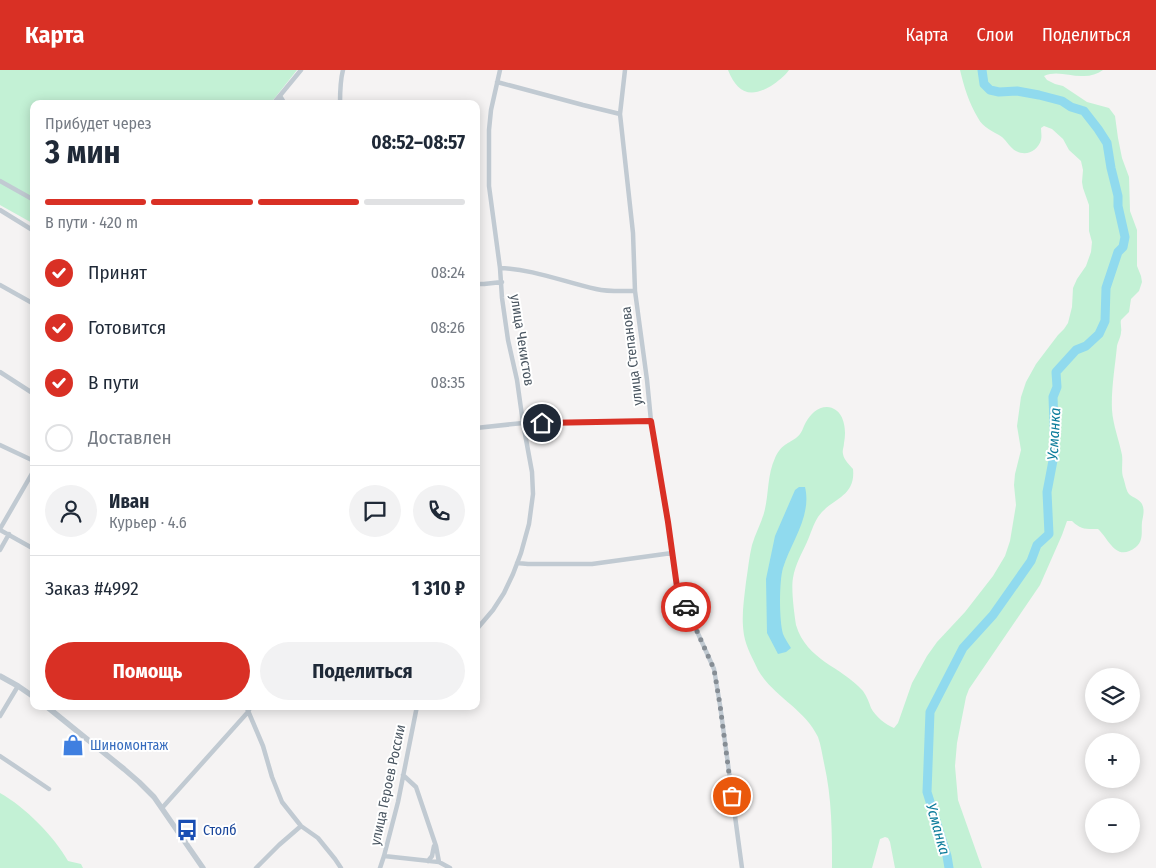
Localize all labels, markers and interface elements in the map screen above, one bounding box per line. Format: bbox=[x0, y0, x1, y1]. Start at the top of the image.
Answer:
text: Карта bbox=[25, 21, 84, 49]
text: Карта bbox=[905, 24, 948, 46]
text: Слои bbox=[976, 24, 1014, 46]
text: Поделиться bbox=[1042, 24, 1131, 46]
text: Прибудет через bbox=[45, 114, 152, 133]
text: 08:52–08:57 bbox=[371, 131, 465, 154]
text: 3 мин bbox=[45, 133, 121, 171]
text: В пути · 420 m bbox=[45, 213, 138, 232]
icon: check bbox=[45, 259, 73, 287]
text: Принят bbox=[88, 261, 147, 284]
text: 08:24 bbox=[431, 263, 465, 282]
street label: улица Чекистов bbox=[506, 293, 538, 387]
street label: улица Степанова bbox=[617, 305, 647, 407]
icon: check bbox=[45, 314, 73, 342]
text: Готовится bbox=[88, 316, 166, 339]
text: 08:26 bbox=[430, 318, 465, 337]
icon: check bbox=[45, 369, 73, 397]
text: В пути bbox=[88, 371, 139, 394]
text: 08:35 bbox=[431, 373, 465, 392]
pin bbox=[521, 402, 563, 444]
water label: Усманка bbox=[1044, 407, 1064, 461]
icon: home bbox=[528, 409, 556, 437]
text: Доставлен bbox=[88, 426, 172, 449]
button: person bbox=[45, 485, 97, 537]
button: chat bbox=[349, 485, 401, 537]
button: phone bbox=[413, 485, 465, 537]
text: Иван bbox=[109, 490, 149, 513]
text: Курьер · 4.6 bbox=[109, 513, 187, 532]
text: Заказ #4992 bbox=[45, 577, 139, 600]
text: 1 310 ₽ bbox=[412, 577, 465, 600]
courier bbox=[661, 582, 711, 632]
icon: car bbox=[672, 593, 700, 621]
button: Помощь bbox=[45, 642, 250, 700]
button: Поделиться bbox=[260, 642, 465, 700]
map controls bbox=[1085, 668, 1140, 853]
button: layers bbox=[1085, 668, 1140, 723]
street label: улица Героев России bbox=[367, 723, 409, 847]
shop icon: Шиномонтаж bbox=[60, 732, 86, 758]
button: + bbox=[1085, 733, 1140, 788]
place label: Шиномонтаж bbox=[90, 737, 168, 754]
pin bbox=[711, 775, 753, 817]
icon: bag bbox=[718, 782, 746, 810]
button: − bbox=[1085, 798, 1140, 853]
water label: Усманка bbox=[922, 801, 954, 857]
bus stop icon: Столб bbox=[174, 817, 200, 843]
place label: Столб bbox=[203, 822, 236, 839]

